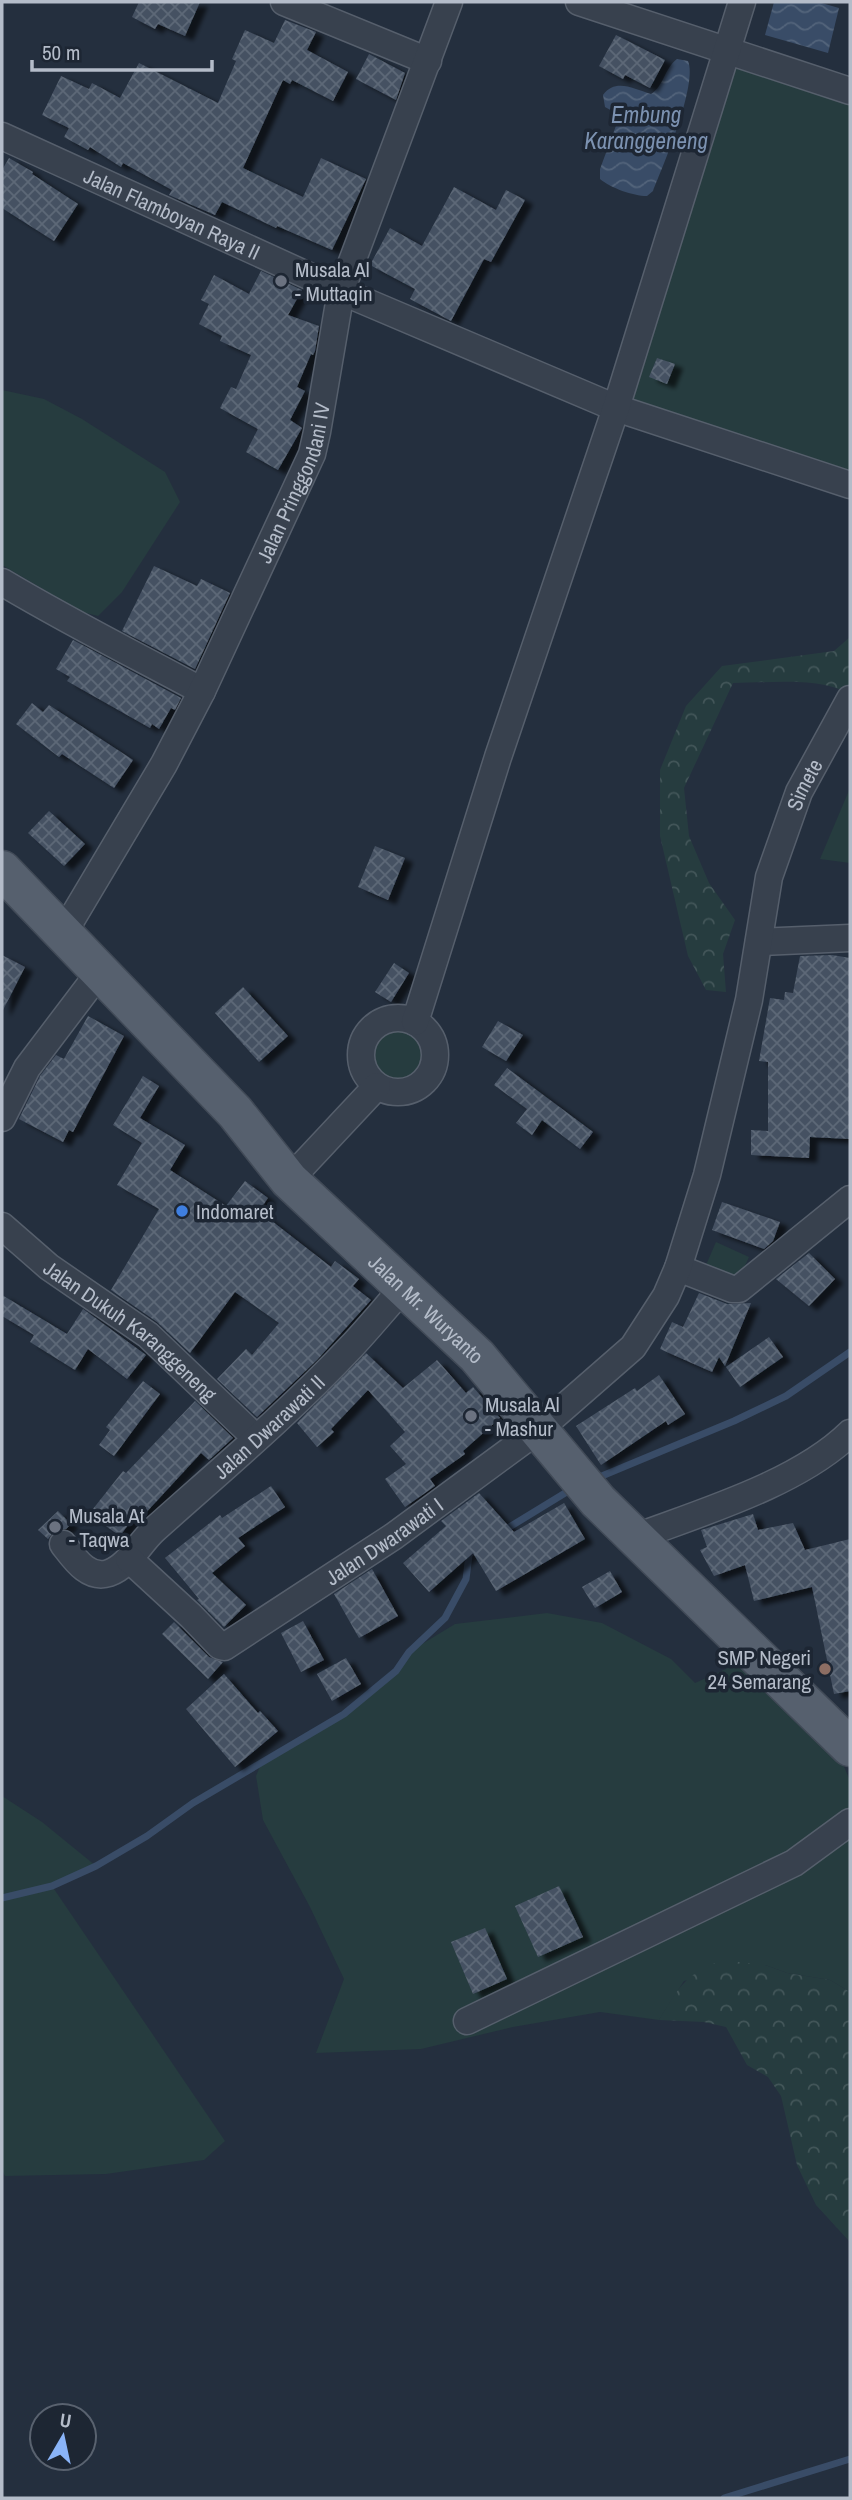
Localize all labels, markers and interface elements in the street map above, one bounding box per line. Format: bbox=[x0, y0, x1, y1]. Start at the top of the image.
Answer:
scale bar bbox=[32, 28, 212, 72]
text: 50 m bbox=[42, 38, 80, 67]
water label: Embung Karanggeneng bbox=[584, 99, 708, 156]
street label: Jalan Flamboyan Raya II bbox=[79, 161, 265, 266]
place label: Musala Al - Muttaqin bbox=[295, 255, 373, 308]
marker: Musala Al - Muttaqin bbox=[273, 273, 289, 289]
street label: Jalan Pringgondani IV bbox=[249, 400, 336, 567]
street label: Simete bbox=[779, 754, 829, 814]
place label: Indomaret bbox=[196, 1197, 274, 1226]
marker: Indomaret bbox=[174, 1203, 190, 1219]
street label: Jalan Mr. Wuryanto bbox=[362, 1247, 490, 1370]
street label: Jalan Dukuh Karanggeneng bbox=[38, 1253, 224, 1408]
street label: Jalan Dwarawati II bbox=[207, 1368, 331, 1485]
place label: Musala Al - Mashur bbox=[485, 1390, 560, 1443]
marker: Musala Al - Mashur bbox=[463, 1408, 479, 1424]
street label: Jalan Dwarawati I bbox=[319, 1490, 449, 1592]
place label: Musala At - Taqwa bbox=[69, 1501, 145, 1554]
marker: Musala At - Taqwa bbox=[47, 1519, 63, 1535]
place label: SMP Negeri 24 Semarang bbox=[708, 1643, 811, 1696]
marker: SMP Negeri 24 Semarang bbox=[817, 1661, 833, 1677]
north arrow bbox=[28, 2402, 98, 2472]
text: U bbox=[58, 2406, 73, 2434]

